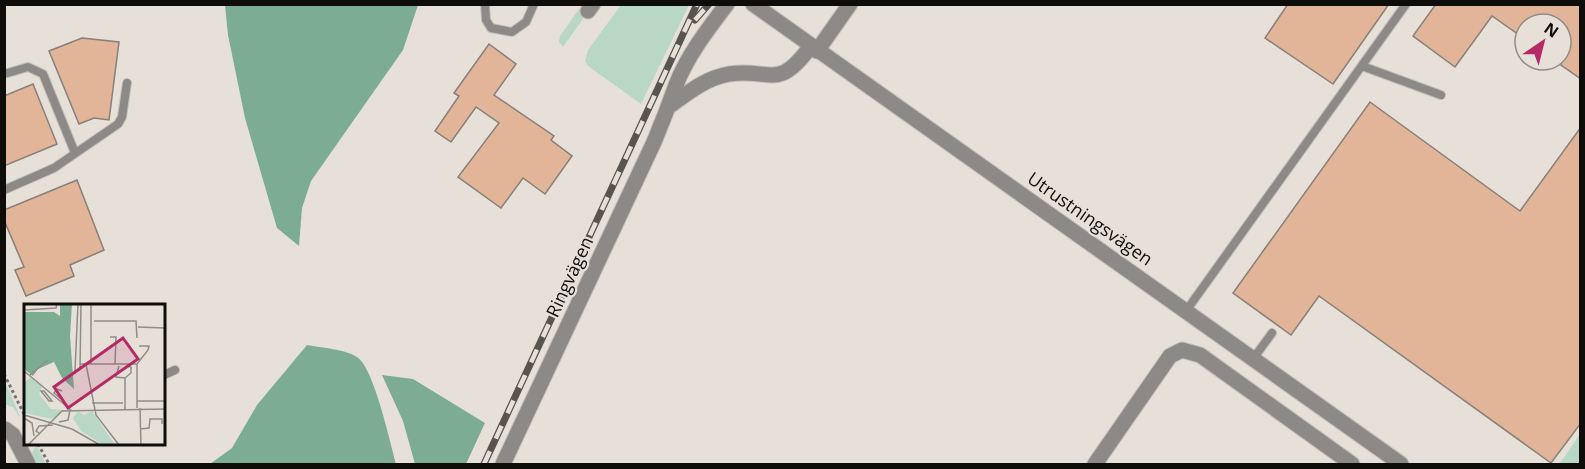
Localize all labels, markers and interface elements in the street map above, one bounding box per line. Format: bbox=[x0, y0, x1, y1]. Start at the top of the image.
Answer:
north arrow bbox=[1513, 12, 1573, 72]
text: N bbox=[1540, 17, 1563, 42]
street label: Utrustningsvägen bbox=[1023, 166, 1158, 270]
street label: Ringvägen bbox=[540, 232, 598, 321]
inset map bbox=[24, 304, 165, 445]

